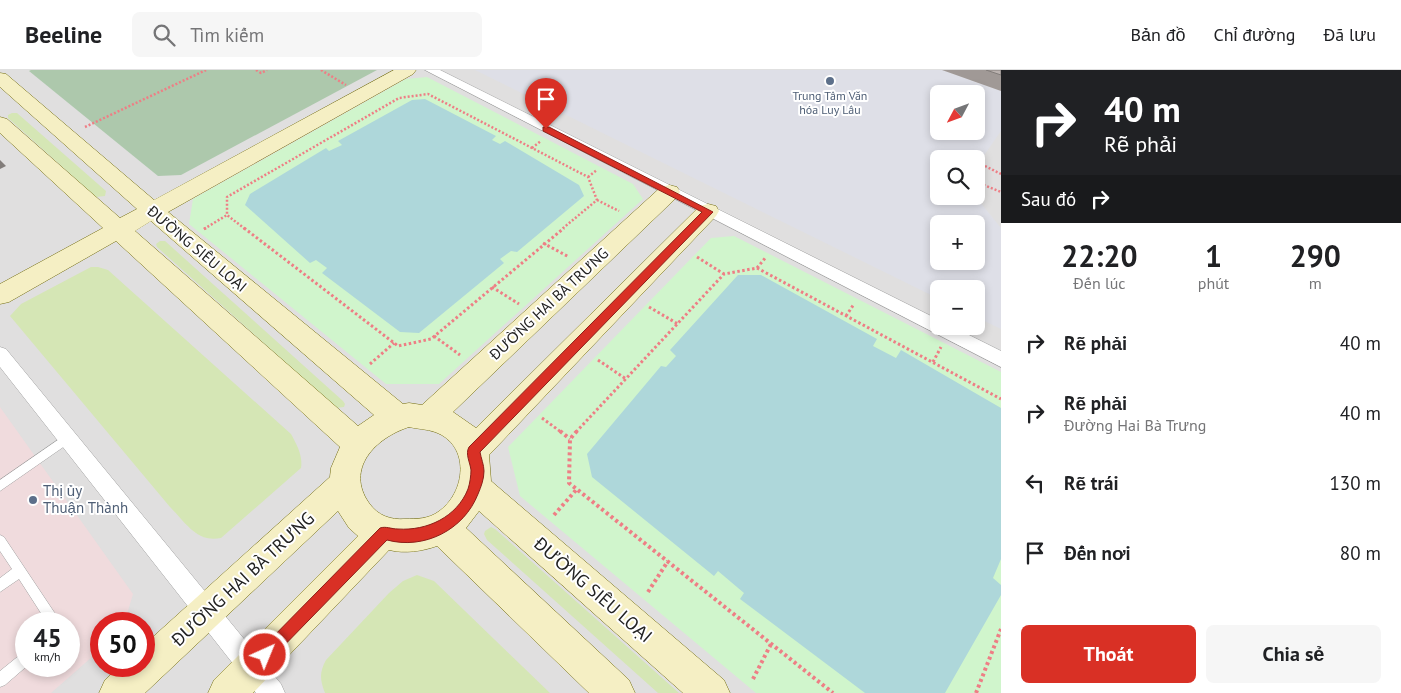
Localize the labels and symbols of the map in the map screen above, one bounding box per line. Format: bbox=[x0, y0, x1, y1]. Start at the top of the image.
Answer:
marker: Trung Tâm Văn hóa Luy Lâu bbox=[824, 75, 836, 87]
pin bbox=[525, 78, 567, 129]
north arrow bbox=[930, 85, 985, 140]
place label: Trung Tâm Văn hóa Luy Lâu bbox=[793, 88, 867, 117]
street label: ĐƯỜNG SIÊU LOẠI bbox=[143, 201, 251, 296]
street label: ĐƯỜNG HAI BÀ TRƯNG bbox=[484, 244, 612, 364]
place label: Thị ủy Thuận Thành bbox=[43, 481, 128, 517]
marker: Thị ủy Thuận Thành bbox=[27, 494, 39, 506]
street label: ĐƯỜNG HAI BÀ TRƯNG bbox=[166, 506, 319, 651]
street label: ĐƯỜNG SIÊU LOẠI bbox=[529, 531, 657, 647]
speed limit sign: 50 bbox=[90, 612, 155, 677]
position arrow bbox=[238, 628, 290, 680]

